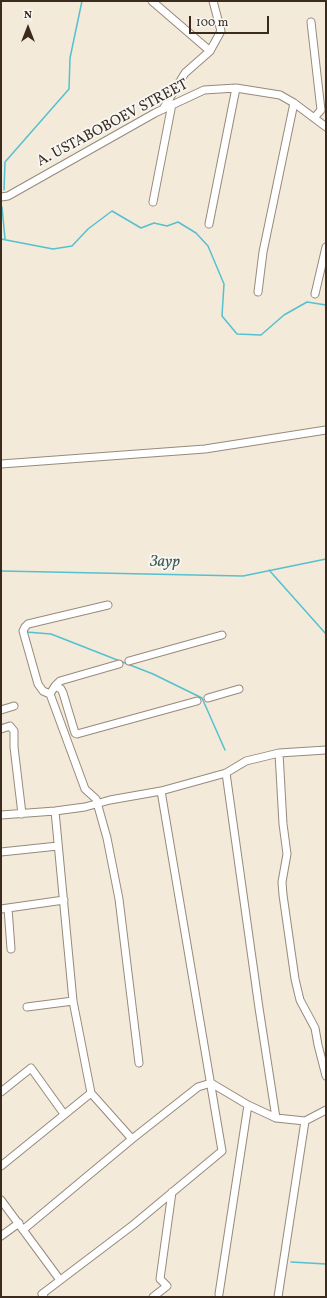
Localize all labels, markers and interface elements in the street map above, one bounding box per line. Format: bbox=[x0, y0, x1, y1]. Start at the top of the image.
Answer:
north arrow bbox=[8, 8, 48, 48]
text: N bbox=[24, 8, 32, 23]
scale bar bbox=[191, 8, 271, 34]
text: 100 m bbox=[196, 15, 228, 31]
street label: A. USTABOBOEV STREET bbox=[34, 76, 192, 172]
water label: Заур bbox=[150, 553, 180, 573]

